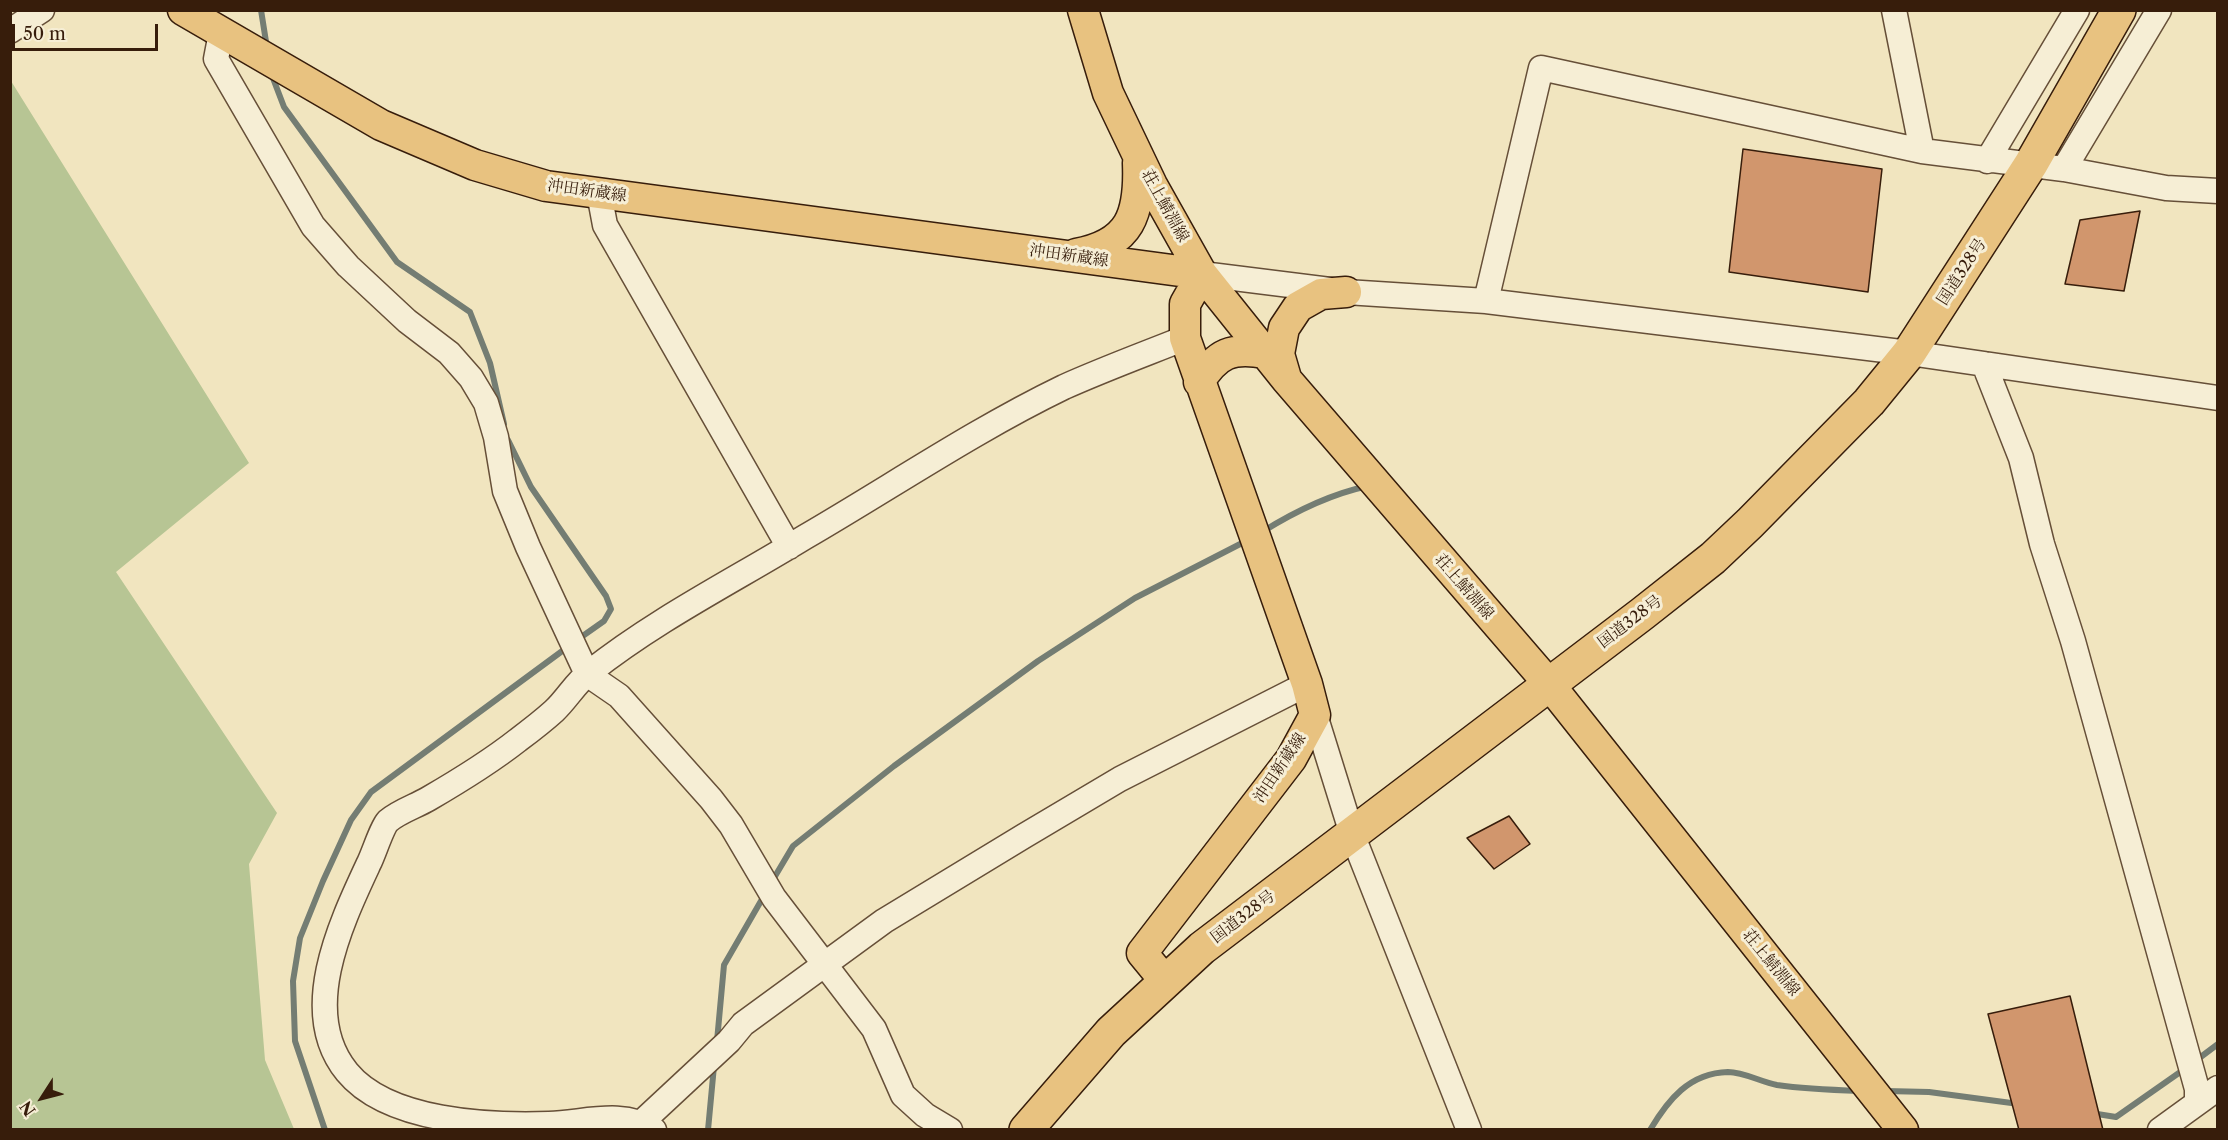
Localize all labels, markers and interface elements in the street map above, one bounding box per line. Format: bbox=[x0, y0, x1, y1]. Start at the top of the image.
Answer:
scale bar bbox=[15, 12, 160, 50]
text: 50 m bbox=[23, 23, 66, 45]
street label: 荘上鯖淵線 bbox=[1137, 166, 1193, 246]
street label: 沖田新蔵線 bbox=[546, 176, 628, 206]
street label: 国道328号 bbox=[1933, 235, 1991, 309]
street label: 沖田新蔵線 bbox=[1028, 241, 1110, 271]
street label: 荘上鯖淵線 bbox=[1431, 551, 1497, 623]
street label: 国道328号 bbox=[1594, 592, 1666, 652]
street label: 沖田新蔵線 bbox=[1250, 729, 1310, 807]
street label: 国道328号 bbox=[1207, 887, 1279, 947]
street label: 荘上鯖淵線 bbox=[1738, 926, 1804, 1000]
north arrow bbox=[12, 1068, 72, 1128]
text: N bbox=[15, 1097, 40, 1120]

